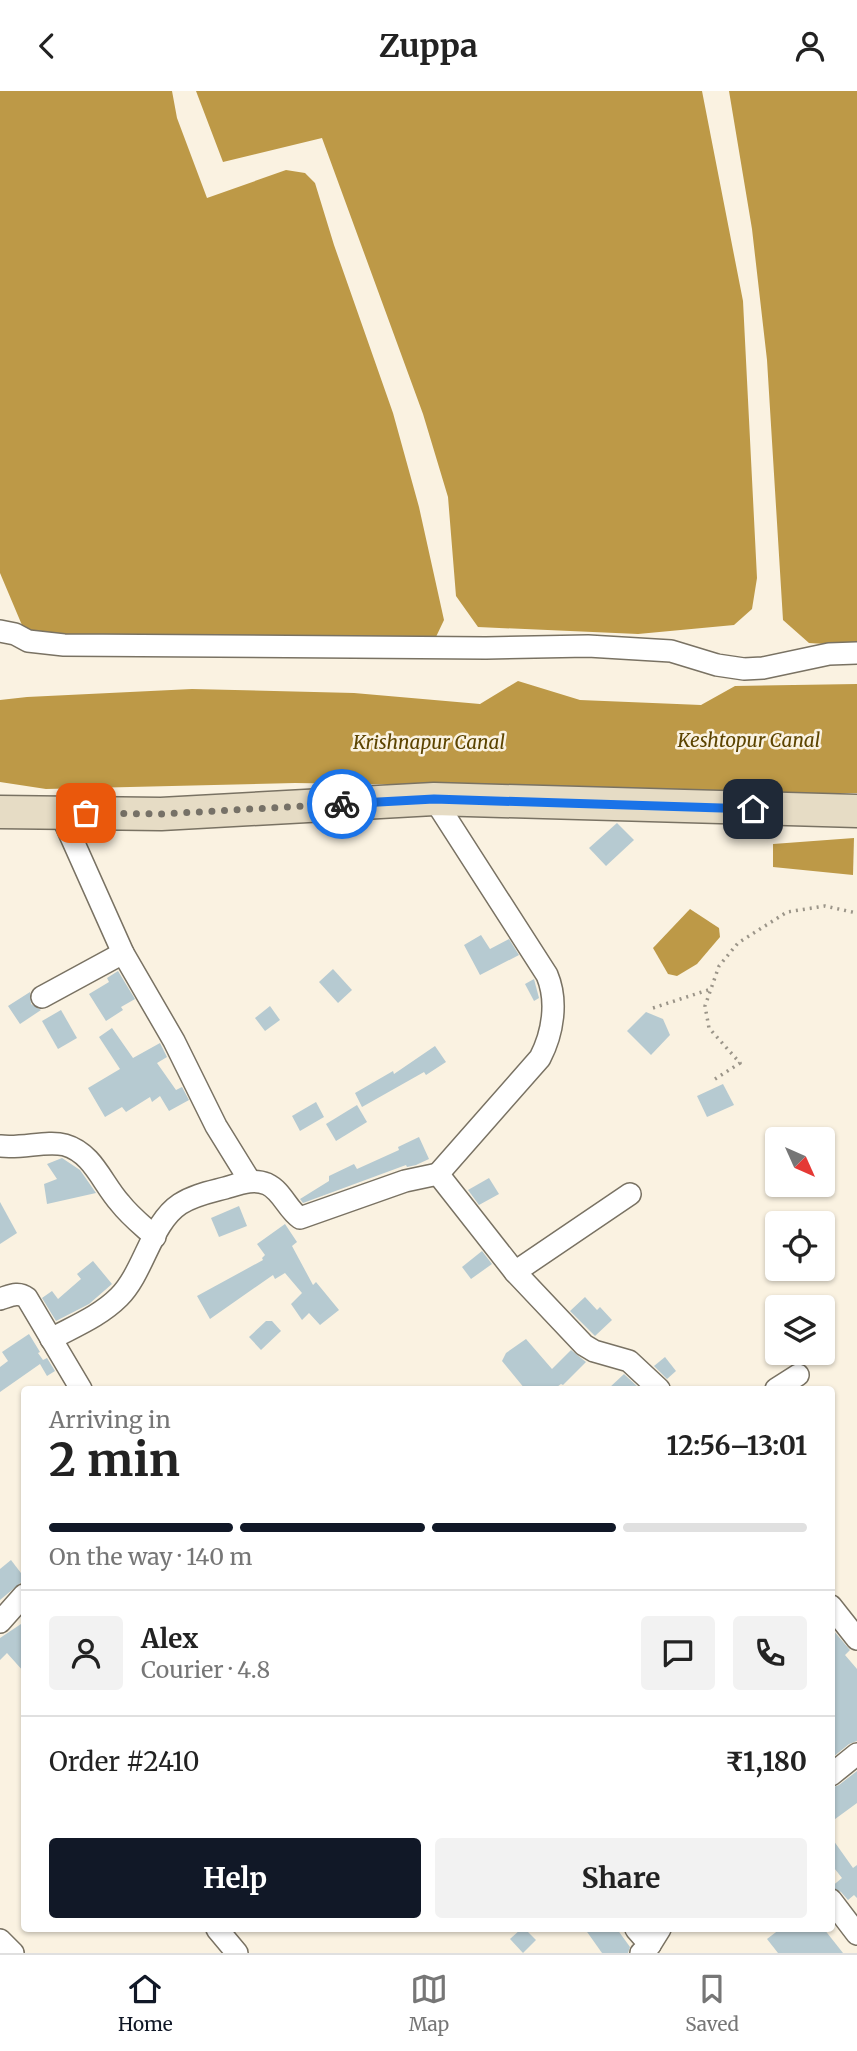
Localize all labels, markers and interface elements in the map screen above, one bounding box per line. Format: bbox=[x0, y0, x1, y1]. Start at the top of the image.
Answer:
text: Zuppa bbox=[379, 26, 478, 66]
icon: back bbox=[28, 27, 66, 65]
icon: person bbox=[791, 27, 829, 65]
water label: Keshtopur Canal bbox=[677, 728, 820, 752]
water label: Krishnapur Canal bbox=[352, 730, 505, 754]
courier bbox=[307, 769, 377, 839]
pin bbox=[723, 779, 783, 839]
pin bbox=[56, 783, 116, 843]
icon: bike bbox=[323, 785, 361, 823]
icon: home bbox=[734, 790, 772, 828]
icon: bag bbox=[67, 794, 105, 832]
north arrow bbox=[765, 1127, 835, 1197]
map controls bbox=[765, 1127, 835, 1365]
button: locate bbox=[765, 1211, 835, 1281]
button: layers bbox=[765, 1295, 835, 1365]
text: Arriving in bbox=[49, 1405, 171, 1434]
text: 12:56–13:01 bbox=[667, 1429, 807, 1462]
text: 2 min bbox=[49, 1431, 180, 1489]
text: On the way · 140 m bbox=[49, 1542, 252, 1571]
button: person bbox=[49, 1616, 123, 1690]
button: chat bbox=[641, 1616, 715, 1690]
button: phone bbox=[733, 1616, 807, 1690]
text: Alex bbox=[141, 1622, 198, 1655]
text: Courier · 4.8 bbox=[141, 1655, 270, 1684]
text: Order #2410 bbox=[49, 1745, 200, 1778]
text: ₹1,180 bbox=[725, 1745, 807, 1778]
button: Help bbox=[49, 1838, 421, 1918]
button: Share bbox=[435, 1838, 807, 1918]
tab: Home bbox=[118, 1970, 173, 2036]
tab: Map bbox=[409, 1970, 449, 2036]
tab: Saved bbox=[685, 1970, 739, 2036]

